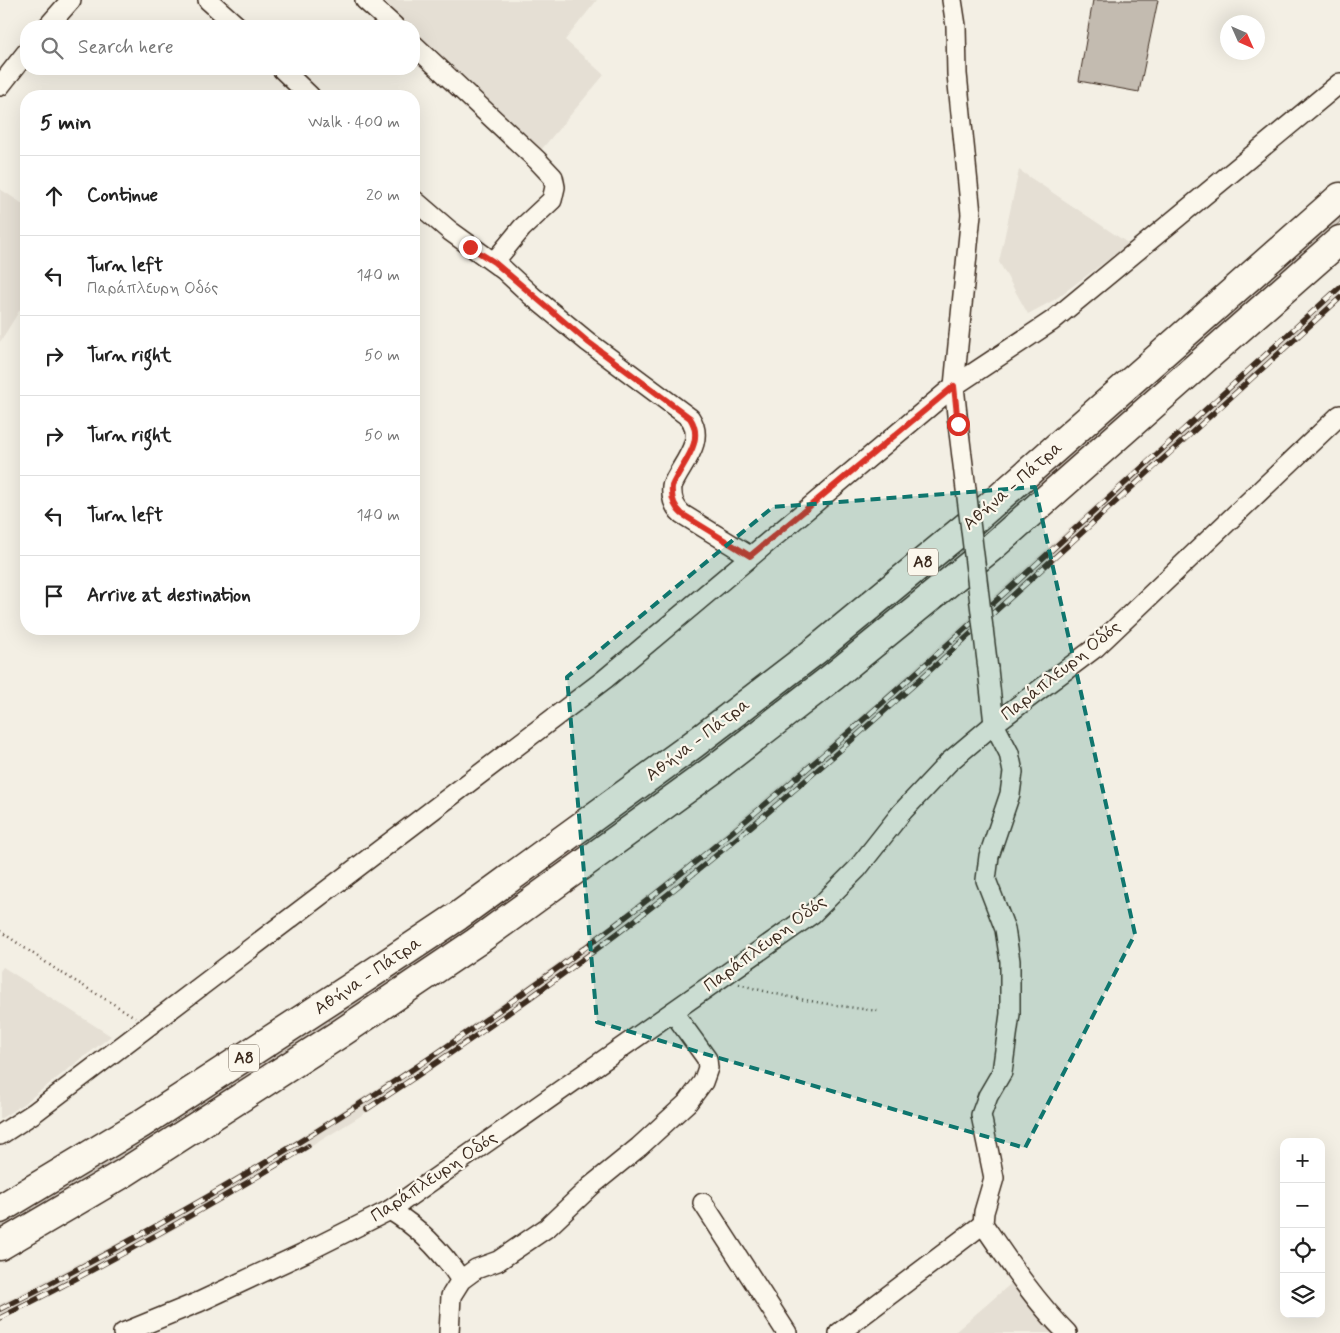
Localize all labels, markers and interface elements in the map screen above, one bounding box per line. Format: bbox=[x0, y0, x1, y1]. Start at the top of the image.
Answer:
north arrow bbox=[1220, 15, 1265, 60]
search box bbox=[20, 20, 420, 75]
icon: search bbox=[38, 34, 66, 62]
text: Search here bbox=[78, 35, 174, 60]
text: 5 min bbox=[40, 109, 92, 137]
text: Walk · 400 m bbox=[308, 112, 400, 133]
icon: ahead bbox=[40, 182, 68, 210]
text: Continue bbox=[87, 183, 158, 208]
text: 20 m bbox=[366, 185, 400, 206]
route end bbox=[459, 236, 482, 259]
text: Turn left bbox=[87, 253, 163, 278]
icon: left bbox=[40, 262, 68, 290]
text: 140 m bbox=[356, 265, 400, 286]
text: Παράπλευρη Οδός bbox=[87, 278, 218, 299]
icon: right bbox=[40, 342, 68, 370]
text: Turn right bbox=[87, 343, 171, 368]
text: 50 m bbox=[364, 345, 400, 366]
route start bbox=[947, 413, 970, 436]
icon: right bbox=[40, 422, 68, 450]
text: Turn right bbox=[87, 423, 171, 448]
text: 50 m bbox=[364, 425, 400, 446]
street label: Αθήνα - Πάτρα bbox=[958, 436, 1068, 536]
icon: left bbox=[40, 502, 68, 530]
text: Turn left bbox=[87, 503, 163, 528]
text: 140 m bbox=[356, 505, 400, 526]
road number: Α8 bbox=[908, 548, 938, 576]
icon: arrive bbox=[40, 582, 68, 610]
text: Arrive at destination bbox=[87, 583, 251, 608]
street label: Παράπλευρη Οδός bbox=[996, 615, 1126, 727]
street label: Αθήνα - Πάτρα bbox=[641, 693, 755, 787]
street label: Παράπλευρη Οδός bbox=[699, 890, 831, 998]
street label: Αθήνα - Πάτρα bbox=[309, 931, 427, 1021]
road number: Α8 bbox=[229, 1044, 259, 1072]
street label: Παράπλευρη Οδός bbox=[366, 1126, 502, 1228]
map controls bbox=[1280, 1138, 1325, 1318]
button: + bbox=[1280, 1138, 1325, 1183]
button: − bbox=[1280, 1183, 1325, 1228]
button: locate bbox=[1280, 1228, 1325, 1273]
button: layers bbox=[1280, 1273, 1325, 1318]

